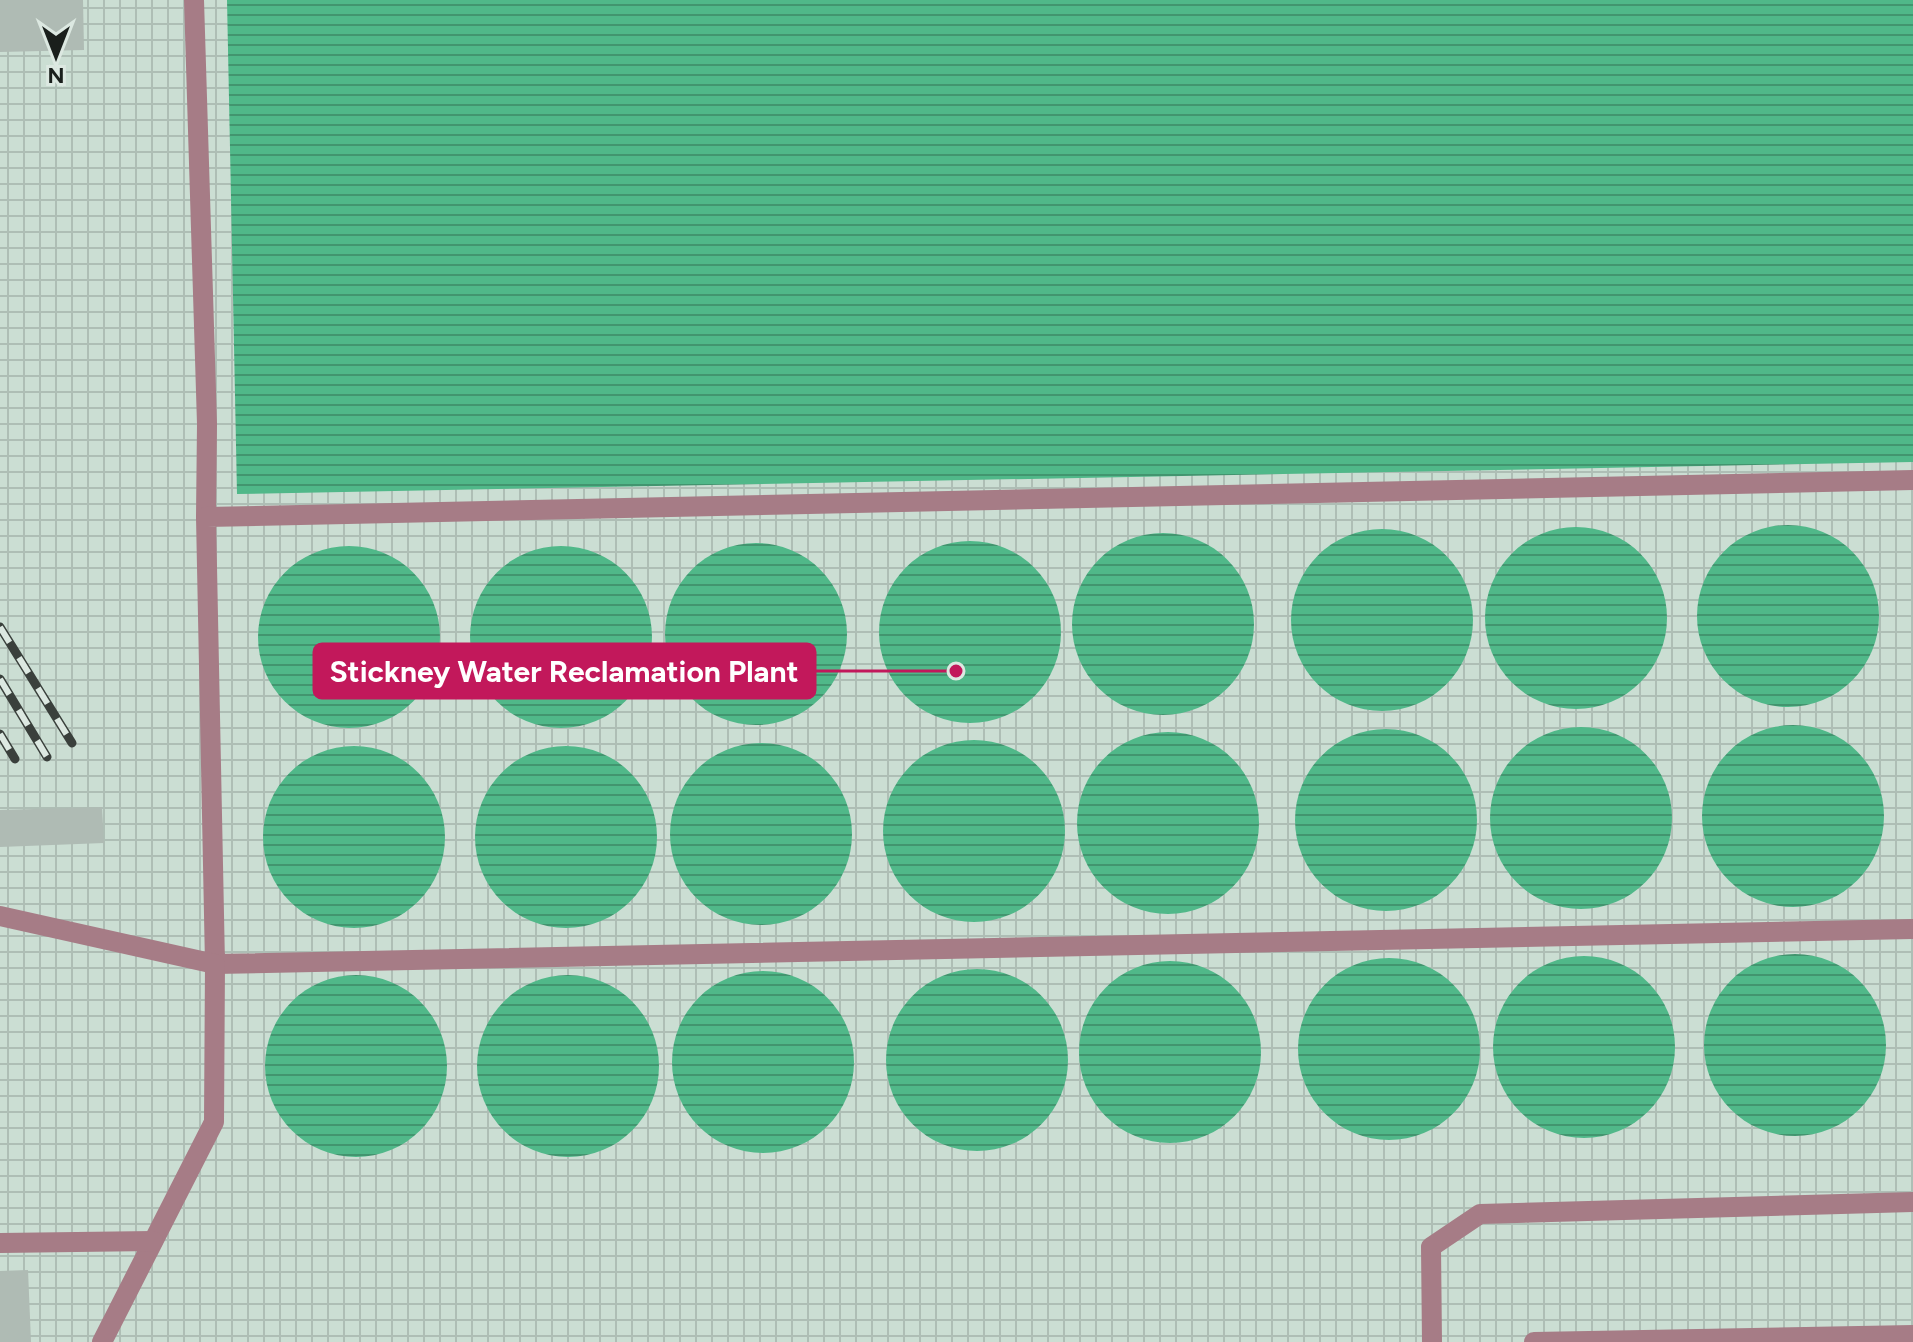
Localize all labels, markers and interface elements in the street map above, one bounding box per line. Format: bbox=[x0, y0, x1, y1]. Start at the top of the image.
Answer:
north arrow bbox=[16, 16, 96, 96]
text: N bbox=[47, 62, 65, 89]
callout: Stickney Water Reclamation Plant bbox=[314, 644, 815, 698]
text: Stickney Water Reclamation Plant bbox=[329, 653, 799, 690]

